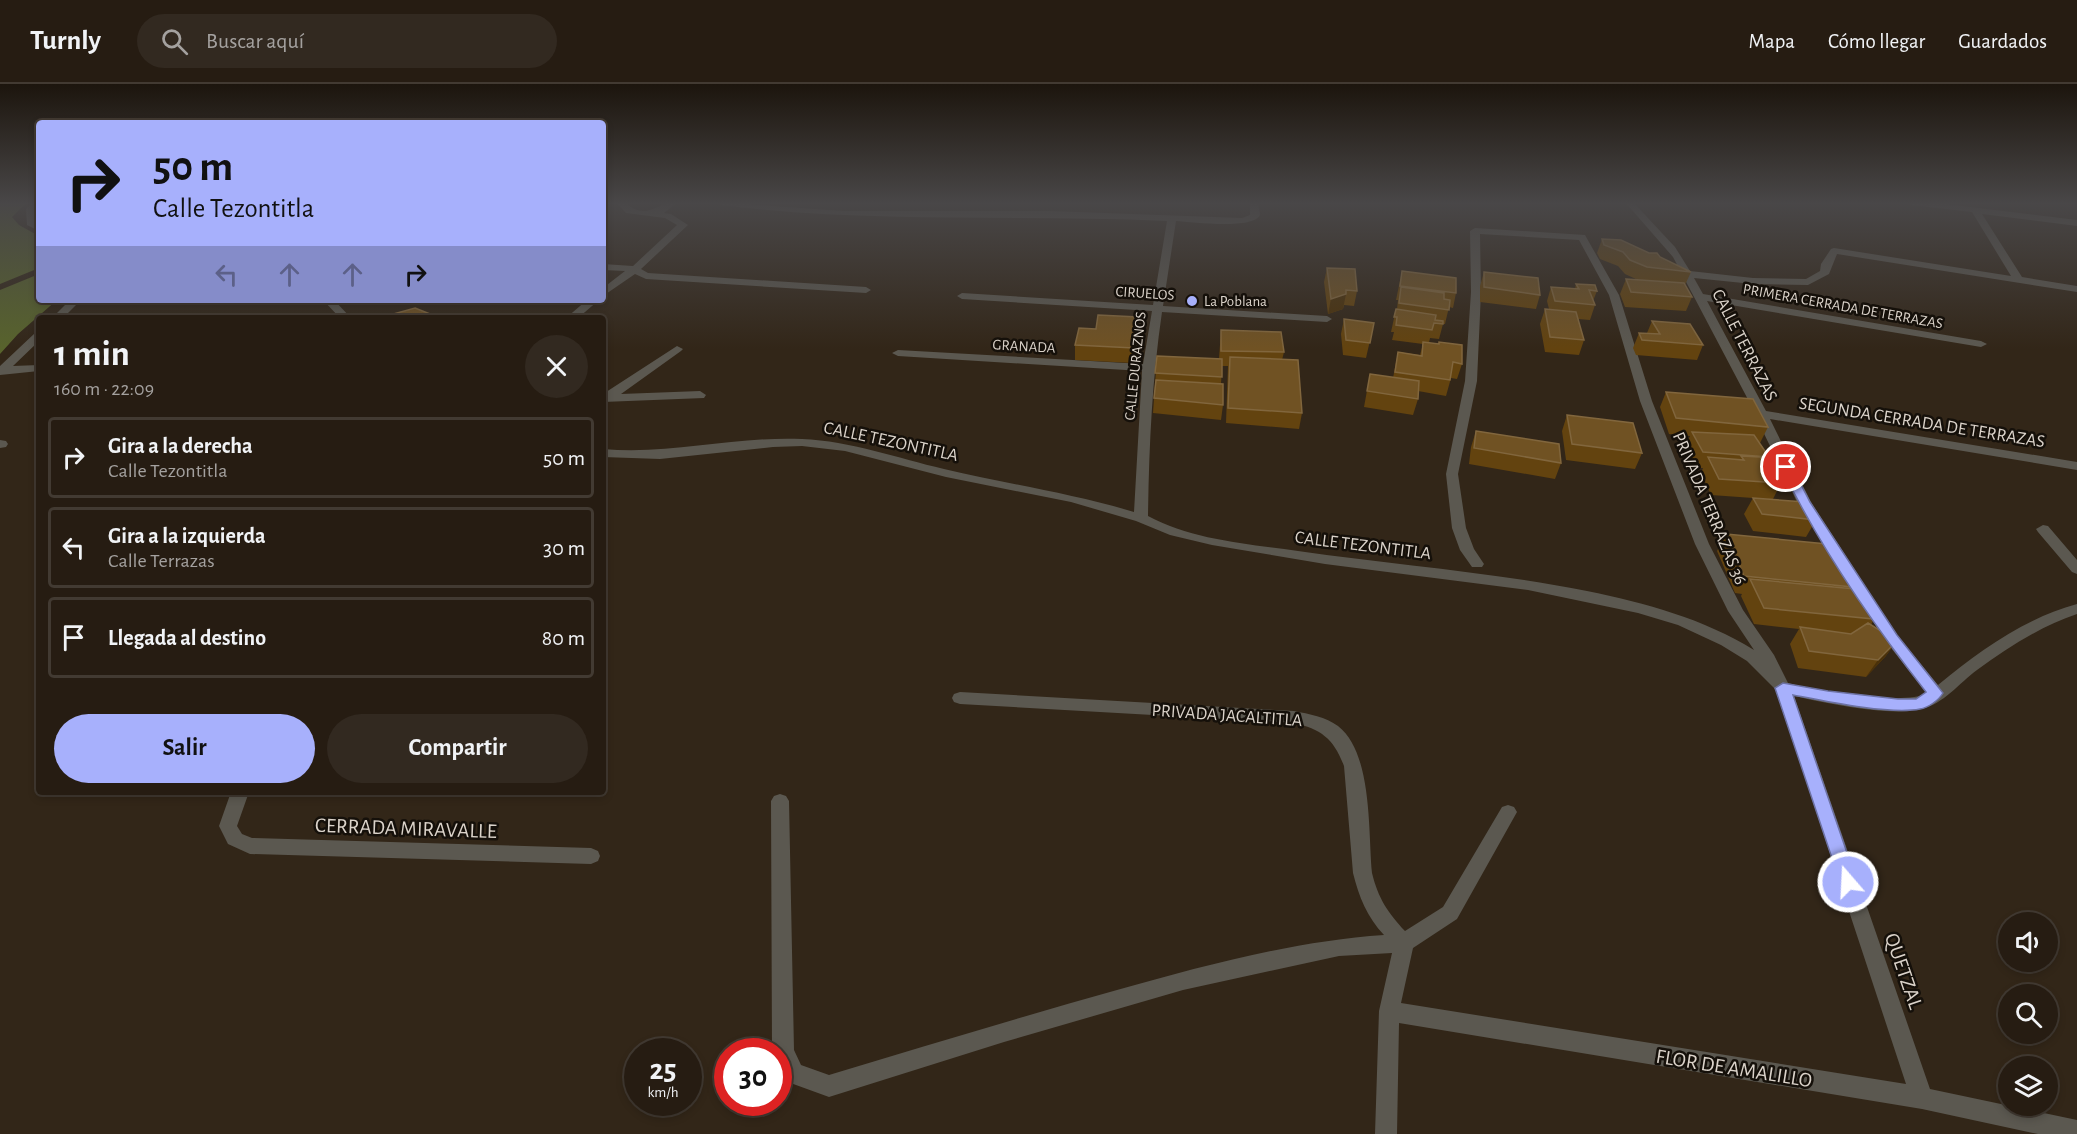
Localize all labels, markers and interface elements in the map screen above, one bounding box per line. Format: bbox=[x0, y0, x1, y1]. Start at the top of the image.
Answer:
search box bbox=[137, 14, 557, 68]
icon: search bbox=[158, 25, 191, 58]
text: Turnly bbox=[30, 27, 101, 55]
text: Buscar aquí bbox=[206, 30, 304, 52]
text: Mapa bbox=[1749, 31, 1795, 52]
text: Cómo llegar bbox=[1828, 31, 1925, 52]
text: Guardados bbox=[1958, 31, 2047, 52]
icon: right bbox=[54, 144, 132, 222]
text: 50 m bbox=[153, 146, 233, 188]
text: Calle Tezontitla bbox=[153, 195, 314, 222]
icon: left bbox=[210, 258, 243, 291]
icon: ahead bbox=[273, 258, 306, 291]
icon: ahead bbox=[336, 258, 369, 291]
icon: right bbox=[399, 258, 432, 291]
street label: PRIMERA CERRADA DE TERRAZAS bbox=[1742, 282, 1944, 331]
street label: CIRUELOS bbox=[1115, 284, 1175, 303]
street label: CALLE TERRAZAS bbox=[1708, 287, 1780, 404]
marker: La Poblana bbox=[1185, 294, 1199, 308]
place label: La Poblana bbox=[1204, 294, 1267, 309]
street label: CALLE DURAZNOS bbox=[1122, 311, 1149, 421]
button: close bbox=[525, 335, 588, 398]
text: 1 min bbox=[54, 336, 130, 372]
street label: GRANADA bbox=[992, 337, 1056, 356]
text: 160 m · 22:09 bbox=[54, 379, 154, 399]
street label: SEGUNDA CERRADA DE TERRAZAS bbox=[1798, 395, 2046, 451]
street label: CALLE TEZONTITLA bbox=[822, 419, 960, 465]
street label: PRIVADA TERRAZAS 36 bbox=[1669, 429, 1749, 587]
text: Gira a la derecha bbox=[108, 435, 253, 457]
icon: right bbox=[57, 441, 90, 474]
pin bbox=[1760, 441, 1811, 492]
text: 50 m bbox=[543, 447, 585, 469]
icon: arrive bbox=[1769, 450, 1802, 483]
text: Calle Tezontitla bbox=[108, 461, 227, 481]
text: Gira a la izquierda bbox=[108, 525, 266, 547]
street label: CALLE TEZONTITLA bbox=[1294, 529, 1433, 563]
icon: left bbox=[57, 531, 90, 564]
text: 30 m bbox=[543, 537, 585, 559]
text: Calle Terrazas bbox=[108, 551, 215, 571]
icon: arrive bbox=[57, 621, 90, 654]
text: Llegada al destino bbox=[108, 627, 266, 649]
text: 80 m bbox=[542, 627, 585, 649]
street label: PRIVADA JACALTITLA bbox=[1151, 702, 1303, 730]
button: Salir bbox=[54, 714, 315, 783]
button: Compartir bbox=[327, 714, 588, 783]
street label: CERRADA MIRAVALLE bbox=[315, 815, 497, 842]
position arrow bbox=[1816, 850, 1880, 914]
map controls bbox=[1998, 912, 2058, 1116]
button: sound bbox=[1998, 912, 2058, 972]
street label: QUETZAL bbox=[1881, 930, 1926, 1012]
button: search bbox=[1998, 984, 2058, 1044]
speed limit sign: 30 bbox=[714, 1038, 792, 1116]
street label: FLOR DE AMALILLO bbox=[1654, 1046, 1814, 1091]
text: 25 bbox=[649, 1055, 677, 1085]
button: layers bbox=[1998, 1056, 2058, 1116]
text: km/h bbox=[648, 1085, 678, 1100]

